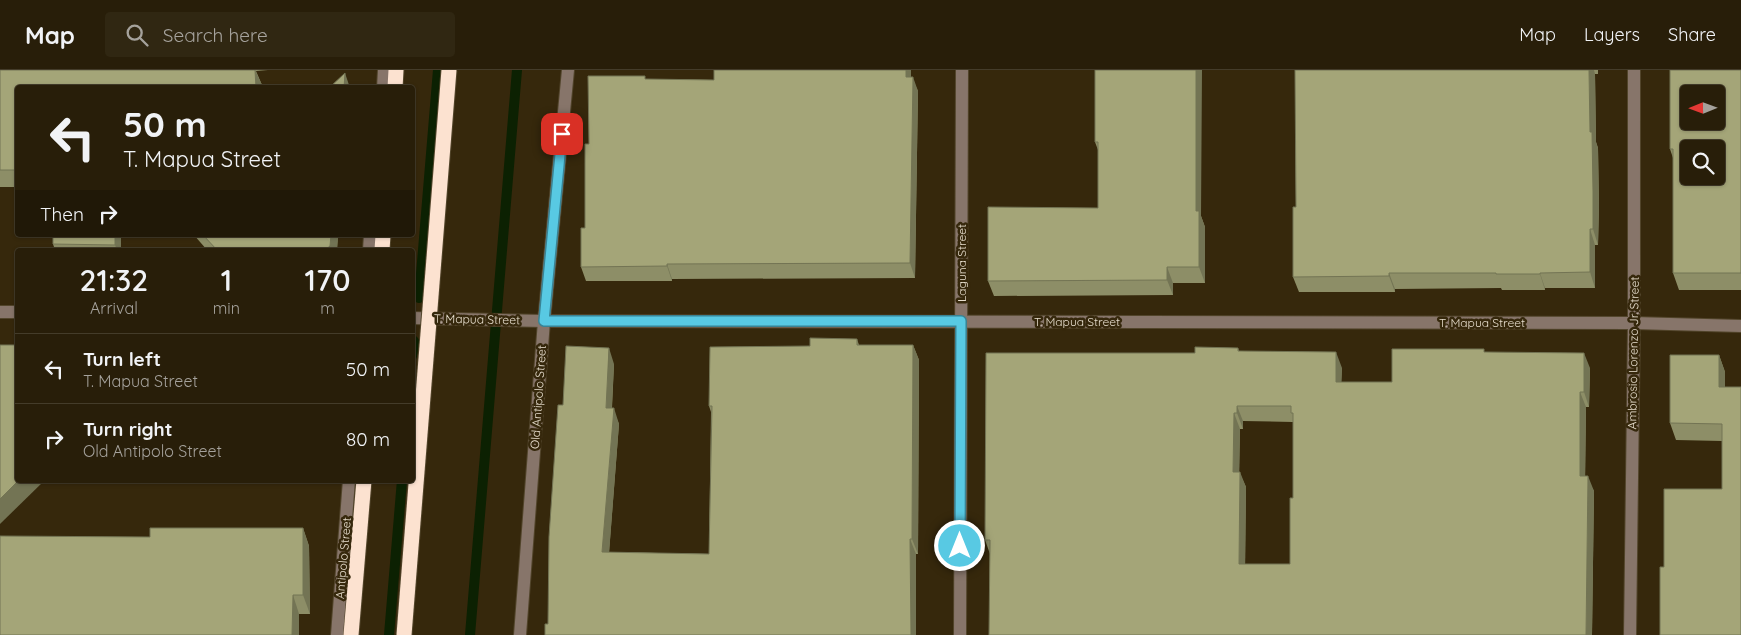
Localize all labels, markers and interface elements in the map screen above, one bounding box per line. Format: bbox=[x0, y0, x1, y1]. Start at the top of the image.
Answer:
search box bbox=[105, 12, 455, 57]
text: Map bbox=[25, 20, 75, 50]
icon: search bbox=[123, 21, 151, 49]
text: Search here bbox=[163, 23, 268, 47]
text: Map bbox=[1519, 23, 1556, 46]
text: Layers bbox=[1584, 23, 1640, 46]
text: Share bbox=[1668, 23, 1716, 46]
north arrow bbox=[1680, 85, 1725, 130]
map controls bbox=[1680, 85, 1725, 185]
text: 50 m bbox=[123, 102, 207, 146]
icon: left bbox=[40, 105, 105, 170]
pin bbox=[541, 113, 583, 155]
icon: arrive bbox=[548, 120, 576, 148]
button: search bbox=[1680, 140, 1725, 185]
text: T. Mapua Street bbox=[123, 145, 281, 173]
icon: right bbox=[94, 200, 122, 228]
text: Then bbox=[40, 202, 84, 226]
street label: Laguna Street bbox=[954, 224, 969, 302]
text: 21:32 bbox=[80, 261, 148, 299]
text: 1 bbox=[221, 261, 232, 299]
text: 170 bbox=[305, 261, 350, 299]
street label: Ambrosio Lorenzo Jr. Street bbox=[1624, 277, 1642, 429]
text: Arrival bbox=[90, 298, 138, 318]
text: min bbox=[213, 298, 240, 318]
text: m bbox=[320, 298, 335, 318]
street label: T. Mapua Street bbox=[434, 311, 520, 327]
street label: T. Mapua Street bbox=[1034, 314, 1120, 329]
street label: T. Mapua Street bbox=[1439, 315, 1525, 330]
street label: Old Antipolo Street bbox=[527, 345, 549, 449]
text: Turn left bbox=[83, 347, 161, 371]
icon: left bbox=[40, 355, 68, 383]
text: 50 m bbox=[346, 357, 390, 381]
text: T. Mapua Street bbox=[83, 371, 198, 391]
text: Turn right bbox=[83, 417, 172, 441]
icon: right bbox=[40, 425, 68, 453]
text: 80 m bbox=[346, 427, 390, 451]
text: Old Antipolo Street bbox=[83, 441, 222, 461]
street label: Antipolo Street bbox=[332, 517, 354, 599]
position arrow bbox=[933, 519, 985, 571]

